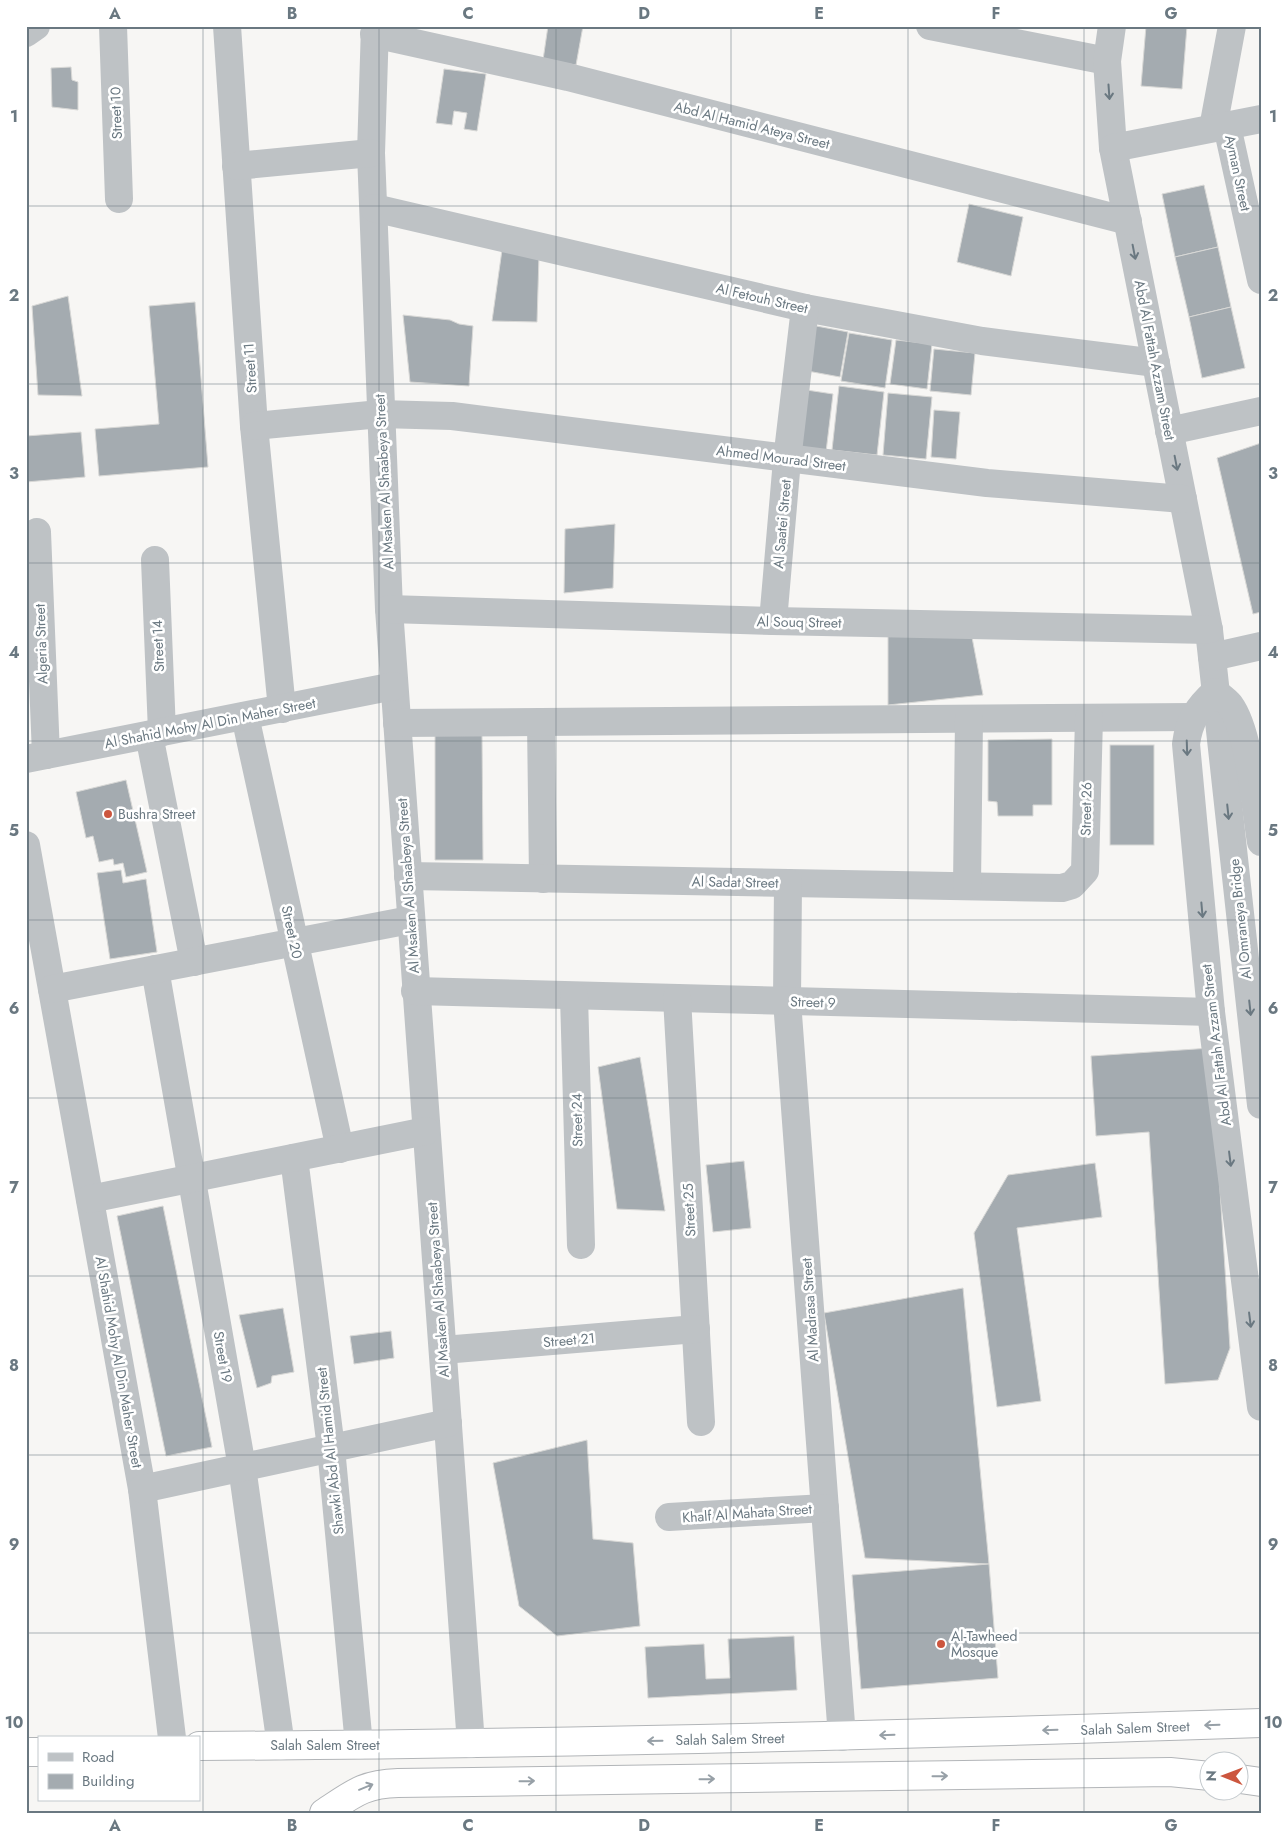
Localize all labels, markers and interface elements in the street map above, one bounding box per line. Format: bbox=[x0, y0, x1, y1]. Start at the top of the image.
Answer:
text: A bbox=[108, 2, 121, 25]
text: B bbox=[287, 2, 297, 25]
text: C bbox=[462, 2, 474, 25]
text: D bbox=[638, 2, 650, 25]
text: E bbox=[814, 2, 824, 25]
text: F bbox=[992, 2, 1000, 25]
text: G bbox=[1164, 2, 1178, 25]
one-way arrow bbox=[1104, 84, 1114, 100]
street label: Street 10 bbox=[105, 87, 127, 139]
street label: Abd Al Hamid Ateya Street bbox=[672, 96, 832, 154]
text: 1 bbox=[10, 105, 18, 128]
text: 1 bbox=[1269, 105, 1277, 128]
street label: Ayman Street bbox=[1220, 133, 1256, 214]
one-way arrow bbox=[1130, 244, 1139, 260]
street label: Al Fetouh Street bbox=[714, 278, 811, 318]
street label: Abd Al Fattah Azzam Street bbox=[1130, 278, 1180, 442]
text: 2 bbox=[9, 284, 19, 307]
text: 2 bbox=[1268, 284, 1278, 307]
street label: Street 11 bbox=[238, 342, 262, 394]
street label: Al Msaken Al Shaabeya Street bbox=[369, 393, 399, 570]
street label: Ahmed Mourad Street bbox=[715, 440, 848, 476]
one-way arrow bbox=[1172, 455, 1181, 471]
text: 3 bbox=[9, 462, 19, 485]
text: 3 bbox=[1268, 462, 1278, 485]
street label: Al Saatei Street bbox=[768, 478, 796, 570]
street label: Algeria Street bbox=[30, 603, 52, 685]
street label: Al Souq Street bbox=[756, 611, 842, 633]
street label: Street 14 bbox=[147, 620, 169, 672]
text: 4 bbox=[8, 641, 20, 664]
text: 4 bbox=[1267, 641, 1279, 664]
street label: Al Shahid Mohy Al Din Maher Street bbox=[103, 693, 318, 753]
one-way arrow bbox=[1182, 740, 1191, 756]
street label: Street 26 bbox=[1076, 782, 1096, 836]
street label: Al Msaken Al Shaabeya Street bbox=[392, 797, 424, 974]
one-way arrow bbox=[1223, 803, 1233, 819]
place label: Bushra Street bbox=[118, 804, 196, 824]
marker: Bushra Street bbox=[102, 808, 114, 820]
text: 5 bbox=[9, 819, 19, 842]
text: 5 bbox=[1268, 819, 1278, 842]
street label: Al Omraneya Bridge bbox=[1224, 858, 1256, 980]
street label: Al Sadat Street bbox=[691, 871, 779, 893]
one-way arrow bbox=[1197, 902, 1206, 918]
street label: Street 20 bbox=[277, 904, 307, 960]
street label: Abd Al Fattah Azzam Street bbox=[1196, 962, 1236, 1127]
street label: Street 9 bbox=[790, 991, 836, 1013]
text: 6 bbox=[9, 997, 19, 1020]
text: 6 bbox=[1268, 997, 1278, 1020]
one-way arrow bbox=[1245, 1000, 1255, 1016]
street label: Street 24 bbox=[567, 1093, 587, 1147]
one-way arrow bbox=[1225, 1150, 1235, 1166]
text: 7 bbox=[9, 1176, 19, 1199]
text: 7 bbox=[1268, 1176, 1278, 1199]
street label: Street 25 bbox=[678, 1183, 700, 1237]
street label: Al Msaken Al Shaabeya Street bbox=[422, 1201, 454, 1378]
street label: Al Shahid Mohy Al Din Maher Street bbox=[91, 1255, 148, 1470]
street label: Al Madrasa Street bbox=[796, 1257, 824, 1363]
one-way arrow bbox=[1245, 1312, 1255, 1328]
street label: Street 21 bbox=[542, 1328, 596, 1352]
street label: Street 19 bbox=[209, 1330, 237, 1384]
text: 8 bbox=[9, 1354, 19, 1377]
text: 8 bbox=[1268, 1354, 1278, 1377]
street label: Shawki Abd Al Hamid Street bbox=[311, 1366, 349, 1536]
street label: Khalf Al Mahata Street bbox=[681, 1498, 813, 1528]
text: 9 bbox=[9, 1533, 19, 1556]
text: 9 bbox=[1268, 1533, 1278, 1556]
place label: Al-Tawheed Mosque bbox=[951, 1626, 1017, 1662]
marker: Al-Tawheed Mosque bbox=[935, 1638, 947, 1650]
text: 10 bbox=[5, 1711, 23, 1734]
text: 10 bbox=[1264, 1711, 1282, 1734]
street label: Salah Salem Street bbox=[1080, 1716, 1191, 1740]
one-way arrow bbox=[1204, 1720, 1220, 1730]
one-way arrow bbox=[1042, 1726, 1058, 1735]
street label: Salah Salem Street bbox=[675, 1728, 785, 1750]
one-way arrow bbox=[879, 1731, 895, 1740]
street label: Salah Salem Street bbox=[270, 1735, 380, 1755]
legend bbox=[38, 1736, 200, 1802]
one-way arrow bbox=[647, 1736, 663, 1745]
text: Road bbox=[82, 1746, 114, 1768]
north arrow bbox=[1200, 1752, 1250, 1802]
text: Building bbox=[82, 1770, 134, 1792]
text: N bbox=[1201, 1770, 1221, 1782]
one-way arrow bbox=[932, 1771, 948, 1780]
one-way arrow bbox=[699, 1774, 715, 1783]
one-way arrow bbox=[519, 1776, 535, 1786]
one-way arrow bbox=[358, 1782, 373, 1792]
text: A bbox=[108, 1814, 121, 1837]
text: B bbox=[287, 1814, 297, 1837]
text: C bbox=[462, 1814, 474, 1837]
text: D bbox=[638, 1814, 650, 1837]
text: E bbox=[814, 1814, 824, 1837]
text: F bbox=[992, 1814, 1000, 1837]
text: G bbox=[1164, 1814, 1178, 1837]

